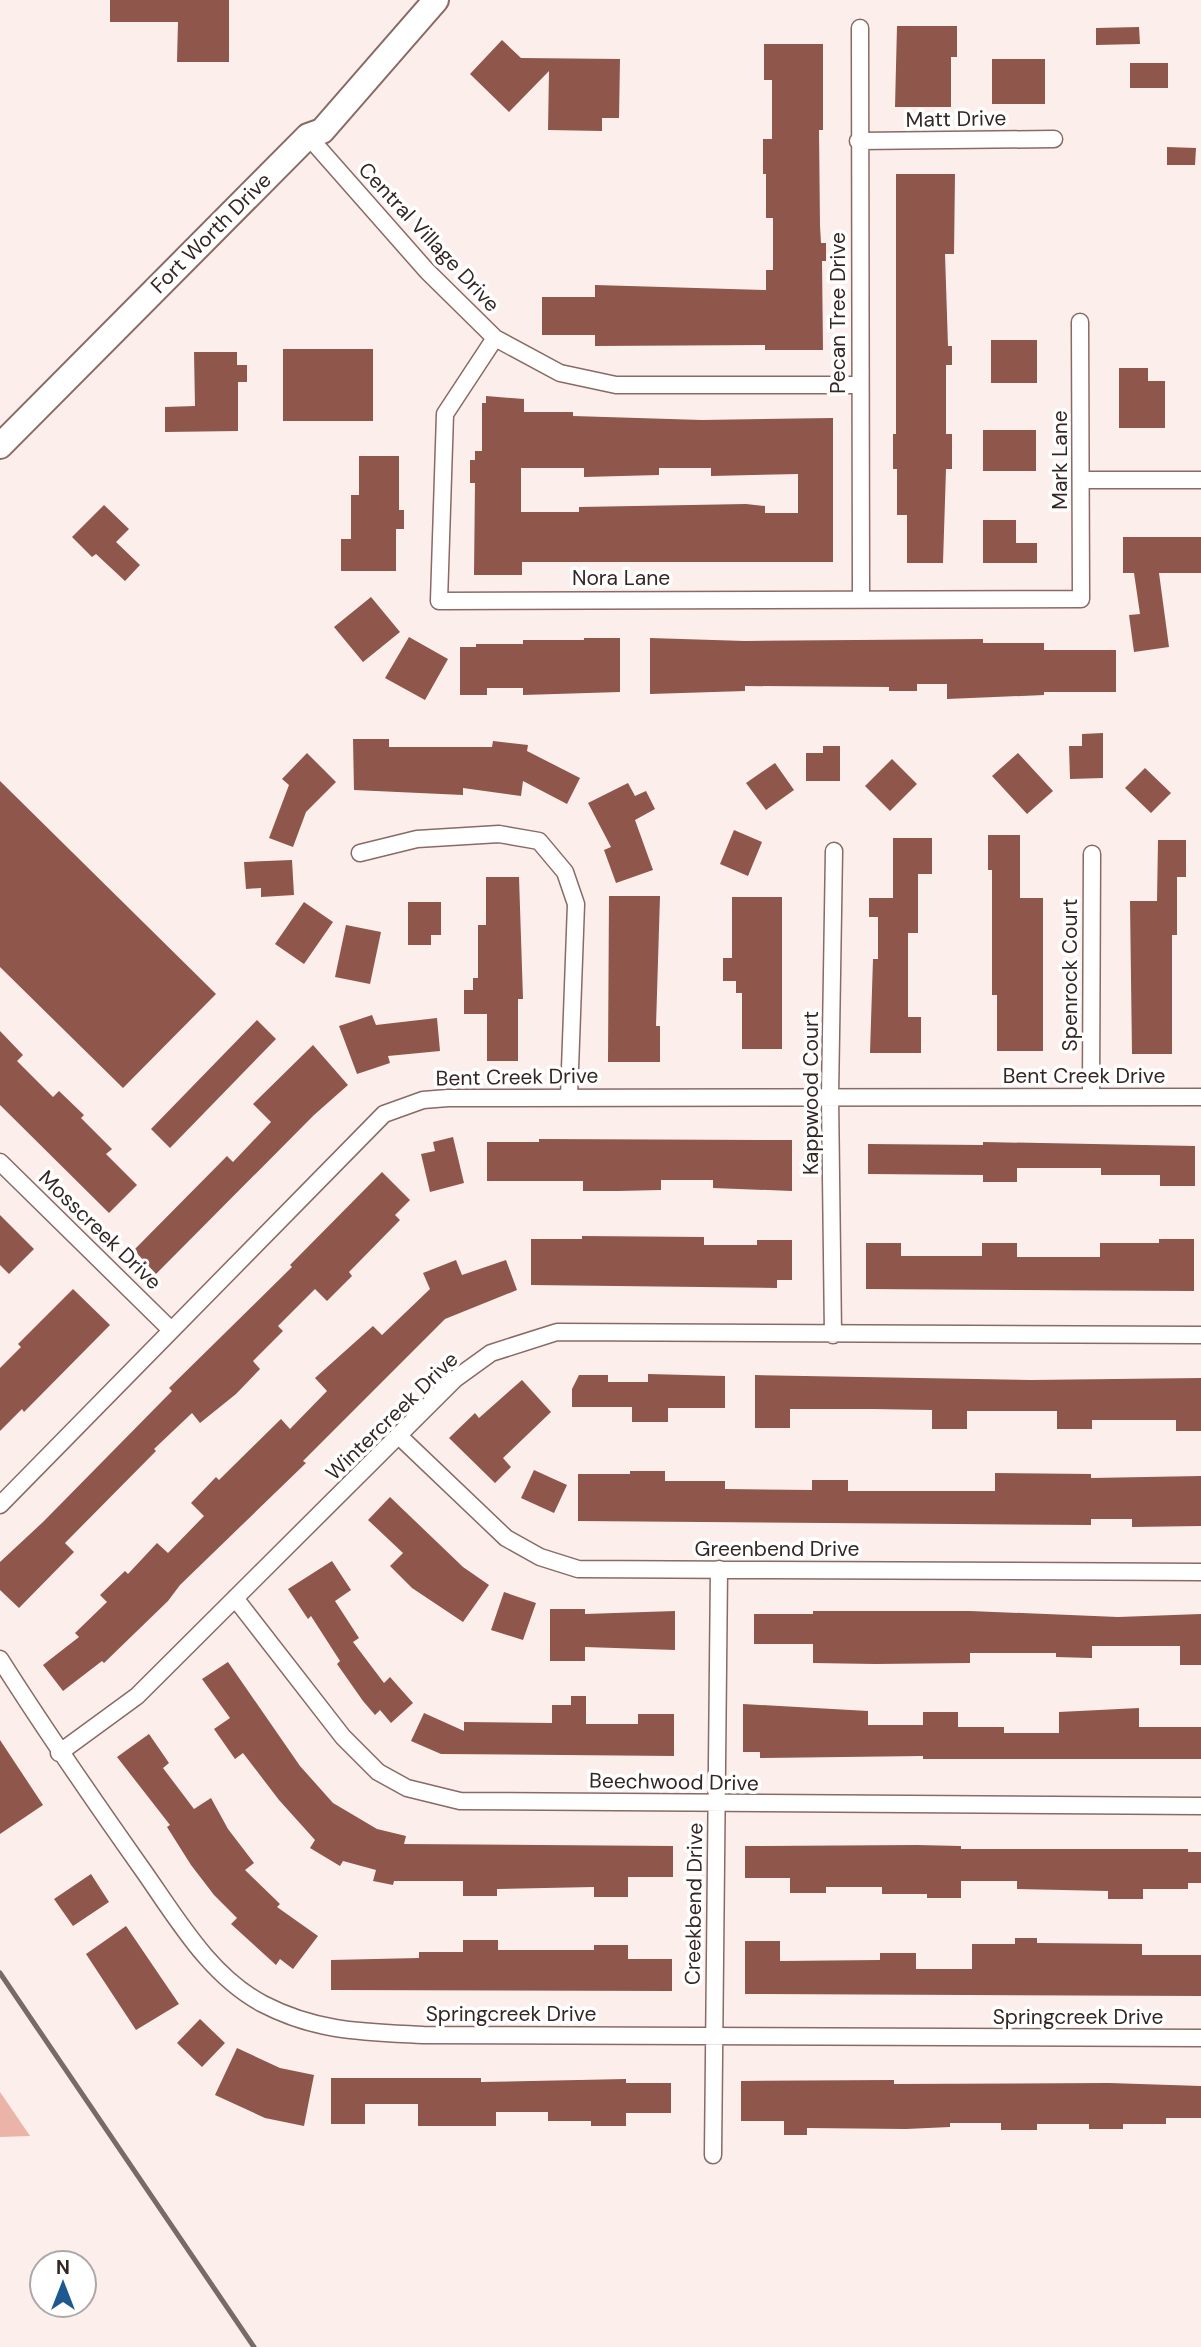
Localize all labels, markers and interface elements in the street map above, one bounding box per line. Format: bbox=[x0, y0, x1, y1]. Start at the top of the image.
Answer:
street label: Matt Drive bbox=[905, 104, 1007, 134]
street label: Central Village Drive bbox=[352, 156, 506, 318]
street label: Fort Worth Drive bbox=[145, 167, 277, 299]
street label: Pecan Tree Drive bbox=[824, 232, 852, 394]
street label: Mark Lane bbox=[1046, 410, 1074, 510]
street label: Nora Lane bbox=[572, 564, 670, 592]
street label: Spenrock Court bbox=[1056, 899, 1084, 1051]
street label: Kappwood Court bbox=[797, 1011, 825, 1175]
street label: Bent Creek Drive bbox=[435, 1062, 599, 1092]
street label: Bent Creek Drive bbox=[1003, 1062, 1165, 1090]
street label: Mosscreek Drive bbox=[33, 1164, 167, 1296]
street label: Wintercreek Drive bbox=[320, 1346, 464, 1486]
street label: Greenbend Drive bbox=[695, 1535, 859, 1563]
street label: Beechwood Drive bbox=[589, 1767, 759, 1797]
street label: Creekbend Drive bbox=[679, 1822, 709, 1985]
street label: Springcreek Drive bbox=[426, 2000, 596, 2028]
street label: Springcreek Drive bbox=[993, 2003, 1163, 2031]
north arrow bbox=[28, 2249, 98, 2319]
text: N bbox=[56, 2255, 70, 2280]

